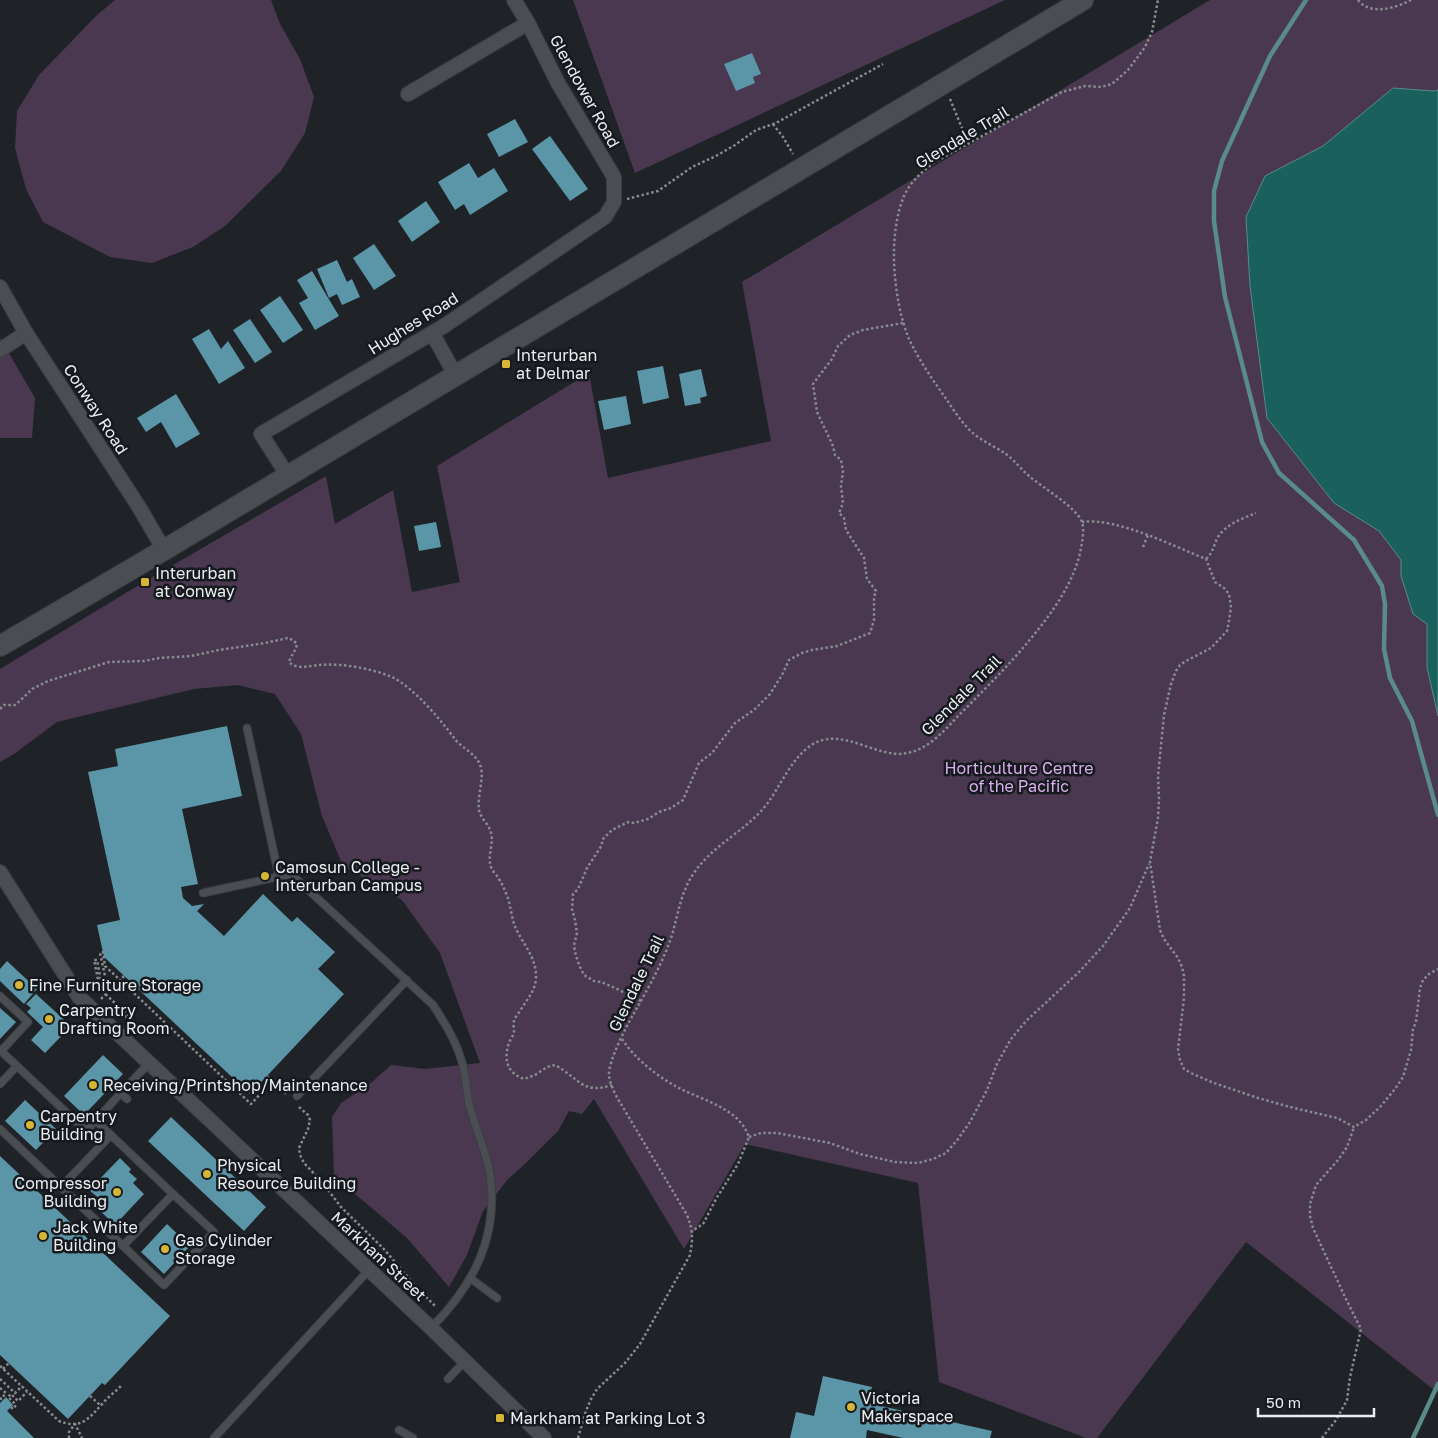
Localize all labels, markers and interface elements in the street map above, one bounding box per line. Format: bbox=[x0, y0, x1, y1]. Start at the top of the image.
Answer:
street label: Glendower Road bbox=[546, 31, 624, 151]
street label: Glendale Trail bbox=[912, 101, 1012, 173]
street label: Hughes Road bbox=[364, 287, 462, 359]
place label: Interurban at Delmar bbox=[516, 345, 597, 383]
marker: Interurban at Delmar bbox=[500, 358, 512, 370]
street label: Conway Road bbox=[59, 360, 133, 458]
place label: Interurban at Conway bbox=[155, 563, 236, 601]
marker: Interurban at Conway bbox=[139, 576, 151, 588]
street label: Glendale Trail bbox=[917, 651, 1005, 739]
park label: Horticulture Centre of the Pacific bbox=[944, 758, 1094, 796]
place label: Camosun College - Interurban Campus bbox=[275, 857, 422, 895]
marker: Camosun College - Interurban Campus bbox=[259, 870, 271, 882]
street label: Glendale Trail bbox=[604, 931, 668, 1035]
place label: Fine Furniture Storage bbox=[29, 975, 201, 995]
marker: Fine Furniture Storage bbox=[13, 979, 25, 991]
place label: Carpentry Drafting Room bbox=[59, 1000, 170, 1038]
marker: Carpentry Drafting Room bbox=[43, 1013, 55, 1025]
place label: Receiving/Printshop/Maintenance bbox=[103, 1075, 368, 1095]
marker: Receiving/Printshop/Maintenance bbox=[87, 1079, 99, 1091]
place label: Carpentry Building bbox=[40, 1106, 117, 1144]
marker: Carpentry Building bbox=[24, 1119, 36, 1131]
place label: Physical Resource Building bbox=[217, 1155, 356, 1193]
marker: Physical Resource Building bbox=[201, 1168, 213, 1180]
place label: Compressor Building bbox=[14, 1173, 107, 1211]
marker: Compressor Building bbox=[111, 1186, 123, 1198]
street label: Markham Street bbox=[327, 1207, 431, 1305]
place label: Jack White Building bbox=[53, 1217, 138, 1255]
marker: Jack White Building bbox=[37, 1230, 49, 1242]
place label: Gas Cylinder Storage bbox=[175, 1230, 272, 1268]
marker: Gas Cylinder Storage bbox=[159, 1243, 171, 1255]
scale bar bbox=[1258, 1386, 1374, 1418]
place label: Victoria Makerspace bbox=[861, 1388, 953, 1426]
text: 50 m bbox=[1266, 1393, 1301, 1411]
marker: Victoria Makerspace bbox=[845, 1401, 857, 1413]
place label: Markham at Parking Lot 3 bbox=[510, 1408, 705, 1428]
marker: Markham at Parking Lot 3 bbox=[494, 1412, 506, 1424]

